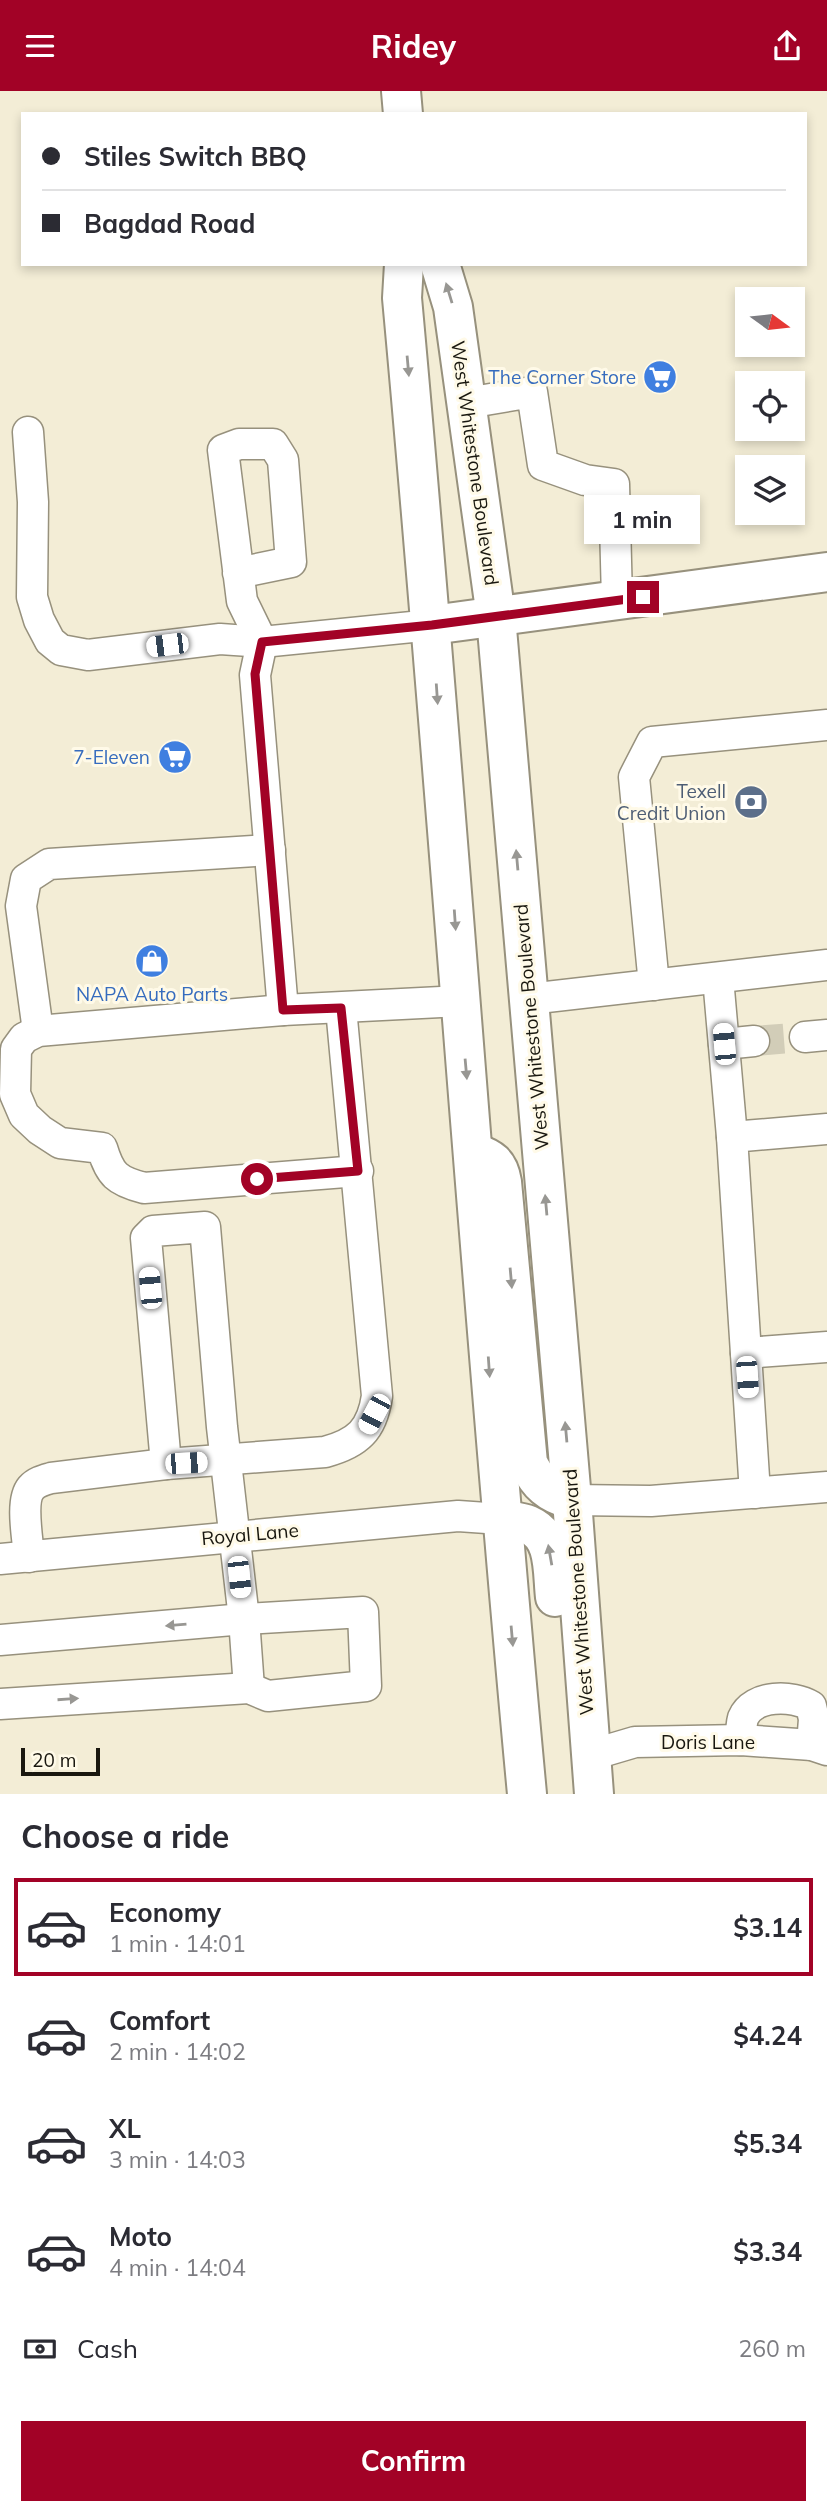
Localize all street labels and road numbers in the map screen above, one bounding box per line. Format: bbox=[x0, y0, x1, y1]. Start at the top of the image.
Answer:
street label: West Whitestone Boulevard bbox=[446, 339, 504, 587]
street label: West Whitestone Boulevard bbox=[508, 903, 554, 1151]
street label: West Whitestone Boulevard bbox=[557, 1468, 599, 1716]
street label: Royal Lane bbox=[200, 1518, 300, 1550]
street label: Doris Lane bbox=[661, 1730, 755, 1754]

